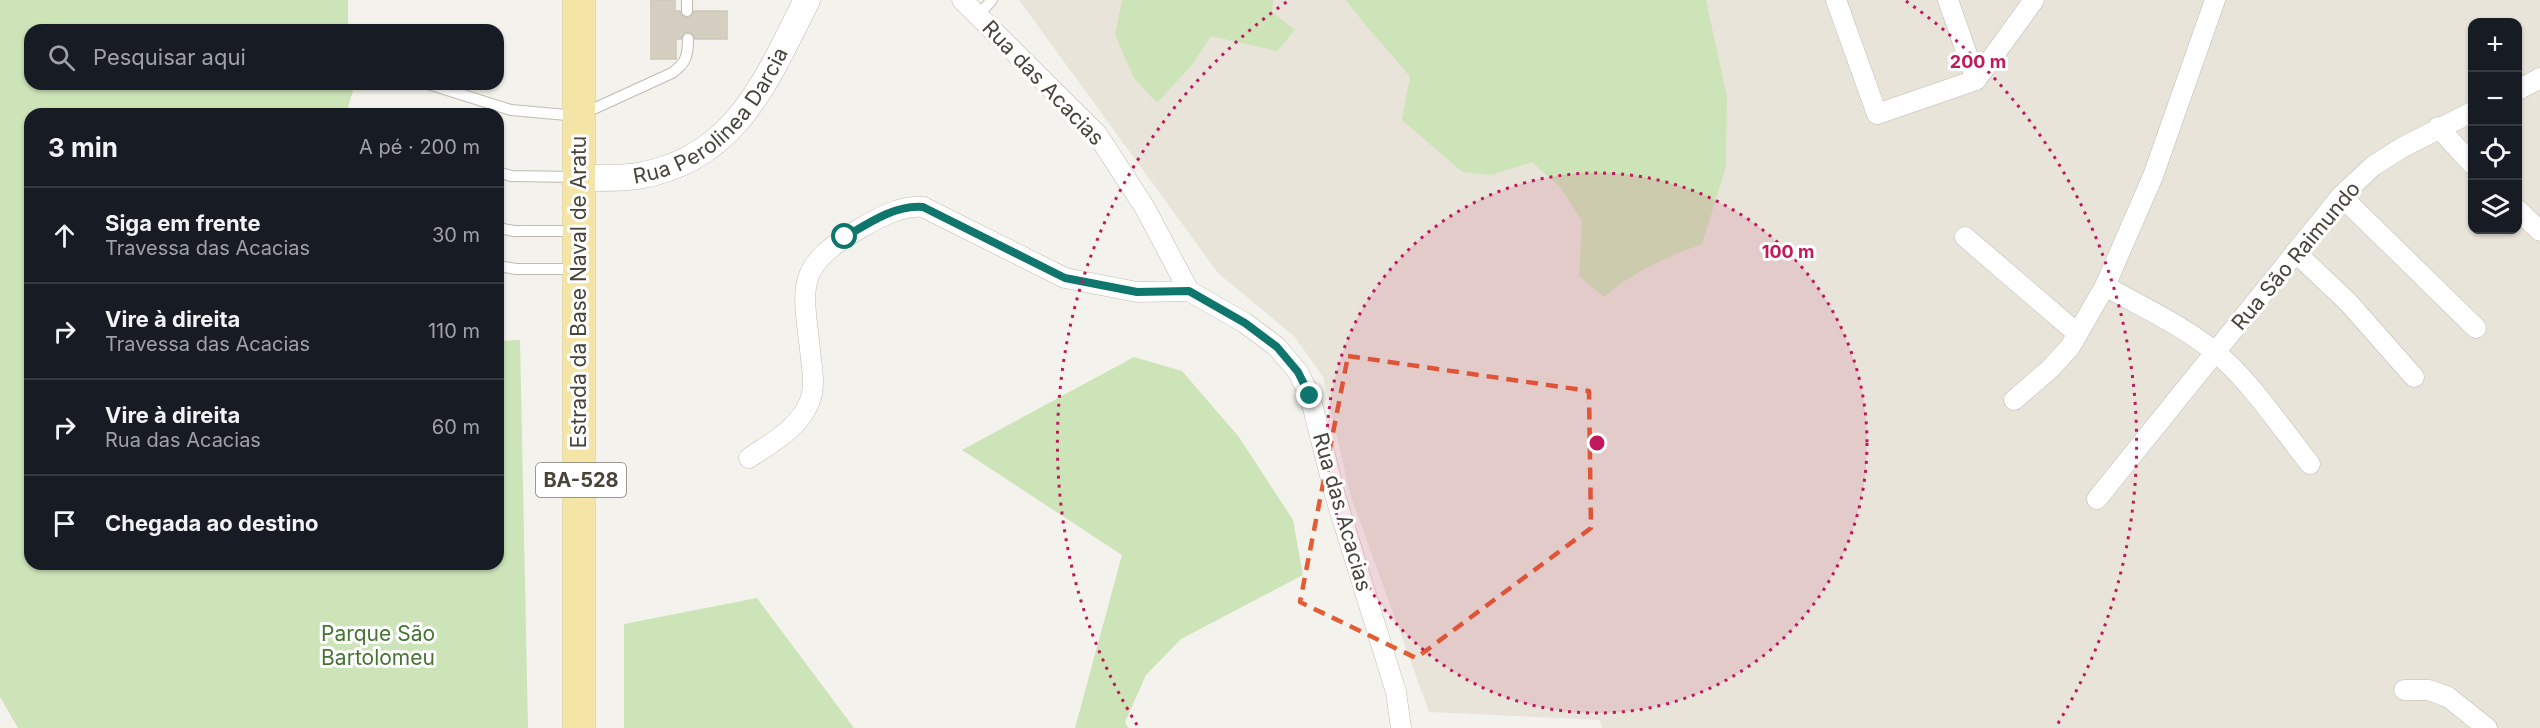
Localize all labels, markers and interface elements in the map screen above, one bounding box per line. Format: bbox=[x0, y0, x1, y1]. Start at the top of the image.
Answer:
street label: Rua das Acacias bbox=[978, 15, 1109, 150]
map controls bbox=[2468, 18, 2522, 234]
button: + bbox=[2468, 18, 2522, 72]
search box bbox=[24, 24, 504, 90]
icon: search bbox=[45, 41, 78, 74]
street label: Rua Perolinea Darcia bbox=[631, 43, 793, 189]
text: Pesquisar aqui bbox=[93, 44, 246, 70]
text: 200 m bbox=[1950, 51, 2006, 72]
button: − bbox=[2468, 72, 2522, 126]
button: locate bbox=[2468, 126, 2522, 180]
text: 3 min bbox=[48, 132, 118, 163]
text: A pé · 200 m bbox=[359, 135, 480, 159]
street label: Estrada da Base Naval de Aratu bbox=[566, 136, 591, 448]
street label: Rua São Raimundo bbox=[2226, 176, 2365, 335]
button: layers bbox=[2468, 180, 2522, 234]
text: Siga em frente bbox=[105, 210, 261, 236]
icon: ahead bbox=[48, 219, 81, 252]
text: 30 m bbox=[432, 223, 480, 247]
route start bbox=[831, 223, 857, 249]
text: Travessa das Acacias bbox=[105, 236, 310, 260]
text: 100 m bbox=[1762, 241, 1814, 262]
text: Vire à direita bbox=[105, 306, 240, 332]
icon: right bbox=[48, 315, 81, 348]
text: 110 m bbox=[428, 319, 480, 343]
text: Travessa das Acacias bbox=[105, 332, 310, 356]
route end bbox=[1296, 382, 1322, 408]
text: Vire à direita bbox=[105, 402, 240, 428]
icon: right bbox=[48, 411, 81, 444]
text: 60 m bbox=[432, 415, 480, 439]
text: Rua das Acacias bbox=[105, 428, 261, 452]
street label: Rua das Acacias bbox=[1308, 430, 1377, 594]
centre of rings bbox=[1587, 433, 1607, 453]
road number: BA-528 bbox=[536, 463, 626, 497]
icon: arrive bbox=[48, 507, 81, 540]
text: Chegada ao destino bbox=[105, 510, 319, 536]
park label: Parque São Bartolomeu bbox=[321, 621, 435, 670]

